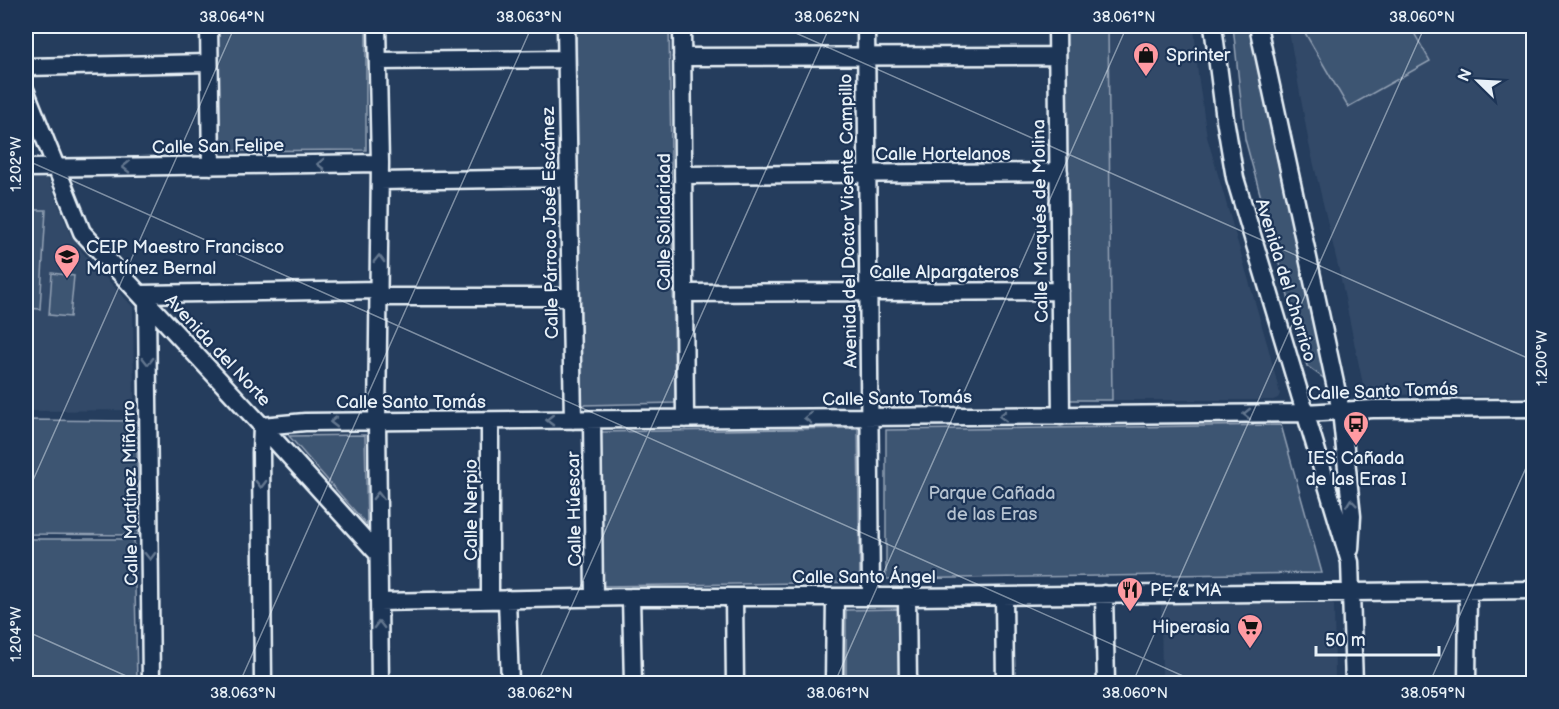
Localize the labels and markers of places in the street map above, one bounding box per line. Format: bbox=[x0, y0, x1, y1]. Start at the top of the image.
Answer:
shop icon: Sprinter bbox=[1131, 40, 1161, 78]
place label: Sprinter bbox=[1166, 45, 1231, 66]
place label: CEIP Maestro Francisco Martínez Bernal bbox=[86, 237, 284, 279]
school or university icon: CEIP Maestro Francisco Martínez Bernal bbox=[52, 242, 82, 280]
bus stop icon: IES Cañada de las Eras I bbox=[1341, 409, 1371, 447]
place label: IES Cañada de las Eras I bbox=[1305, 448, 1407, 490]
restaurant icon: PE & MA bbox=[1115, 575, 1145, 613]
place label: PE & MA bbox=[1150, 580, 1221, 601]
supermarket icon: Hiperasia bbox=[1235, 612, 1265, 650]
place label: Hiperasia bbox=[1152, 617, 1230, 638]

